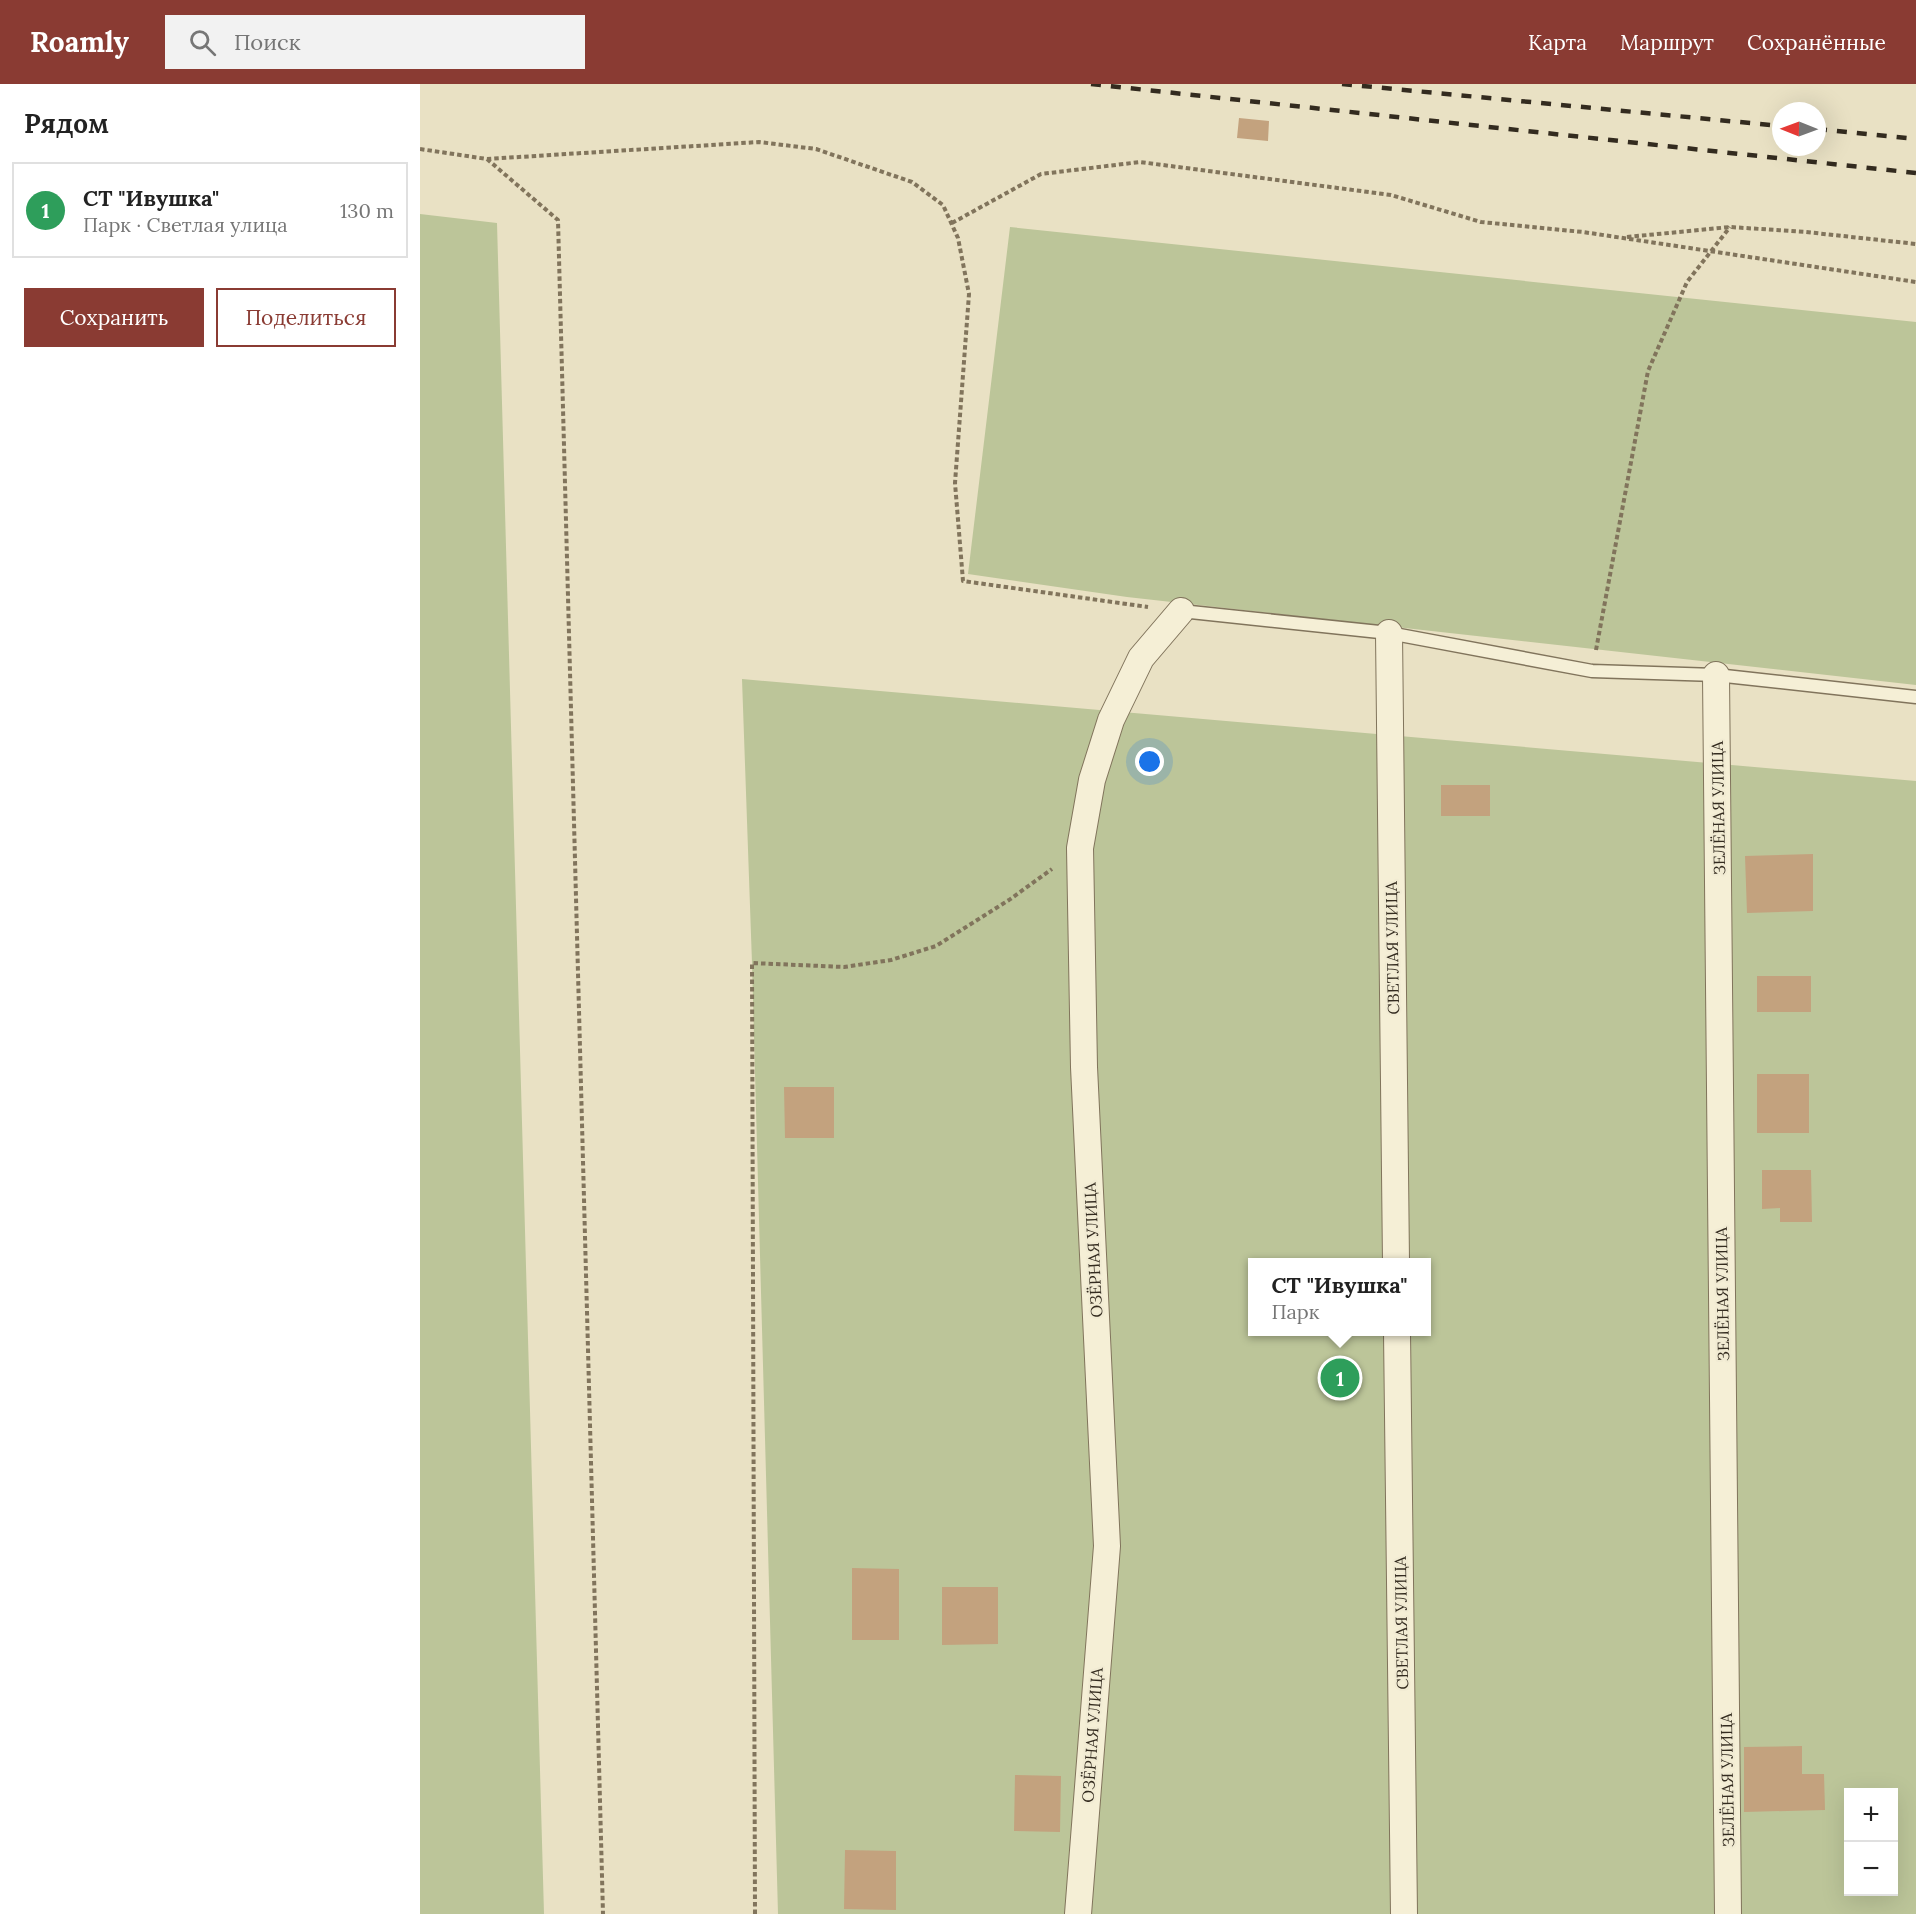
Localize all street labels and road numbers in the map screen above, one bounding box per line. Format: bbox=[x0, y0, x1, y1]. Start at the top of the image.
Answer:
street label: ЗЕЛЁНАЯ УЛИЦА bbox=[1707, 740, 1729, 875]
street label: СВЕТЛАЯ УЛИЦА bbox=[1381, 880, 1403, 1015]
street label: ОЗЁРНАЯ УЛИЦА bbox=[1079, 1181, 1107, 1318]
street label: ЗЕЛЁНАЯ УЛИЦА bbox=[1711, 1226, 1733, 1361]
street label: СВЕТЛАЯ УЛИЦА bbox=[1390, 1555, 1412, 1690]
street label: ОЗЁРНАЯ УЛИЦА bbox=[1077, 1666, 1107, 1803]
street label: ЗЕЛЁНАЯ УЛИЦА bbox=[1716, 1712, 1738, 1847]

